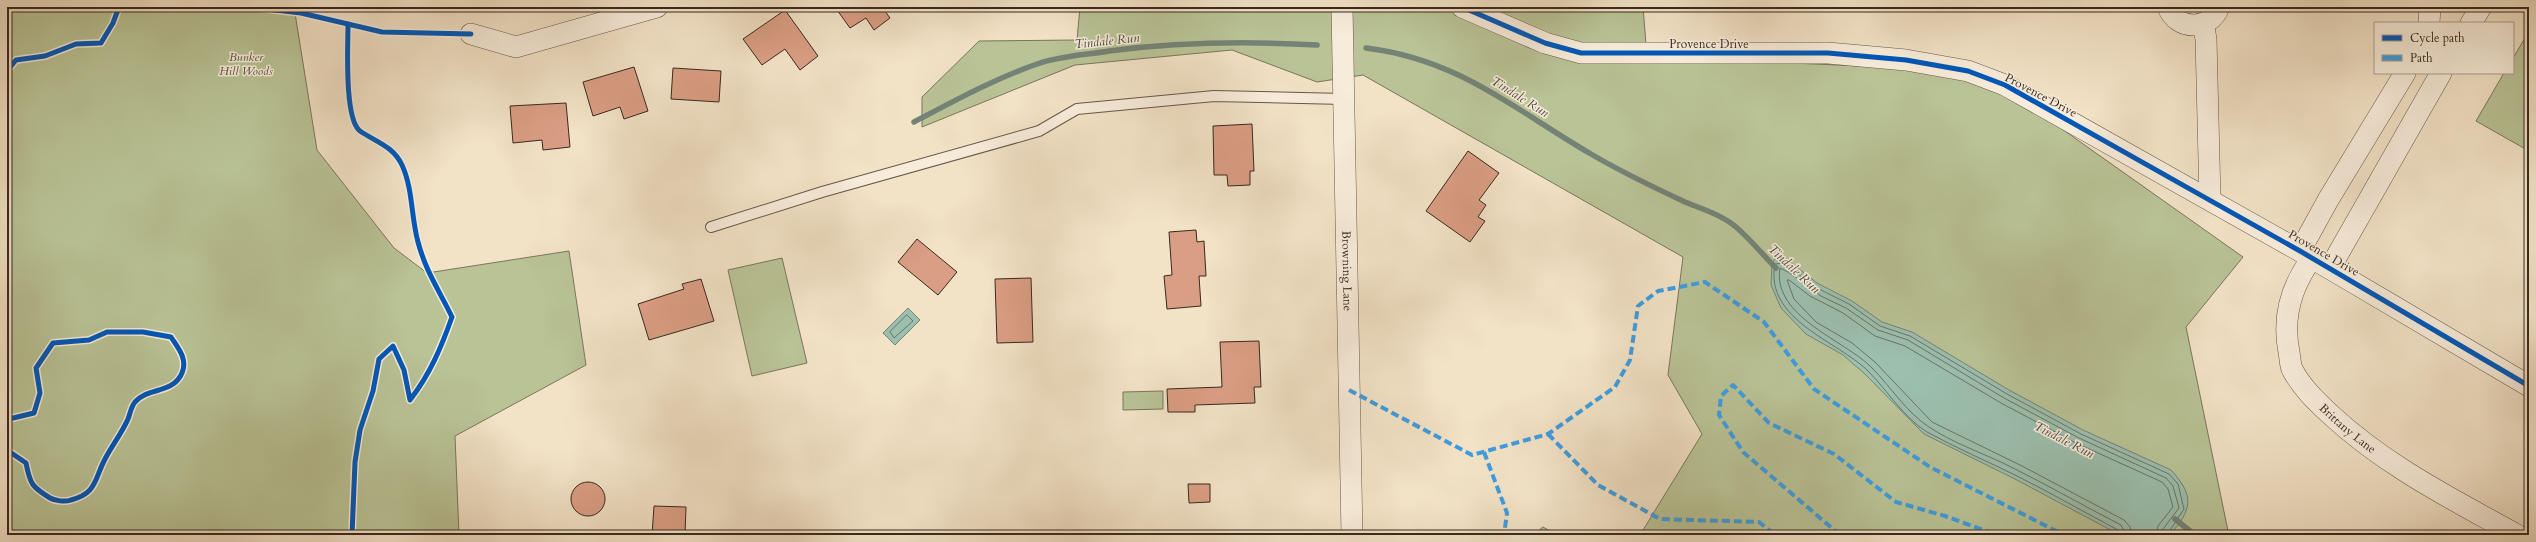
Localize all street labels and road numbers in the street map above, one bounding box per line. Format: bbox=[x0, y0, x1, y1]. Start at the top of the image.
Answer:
street label: Provence Drive bbox=[1669, 36, 1749, 52]
street label: Provence Drive bbox=[2002, 69, 2080, 121]
street label: Provence Drive bbox=[2286, 226, 2362, 280]
street label: Browning Lane bbox=[1338, 231, 1356, 311]
street label: Brittany Lane bbox=[2316, 400, 2379, 457]

